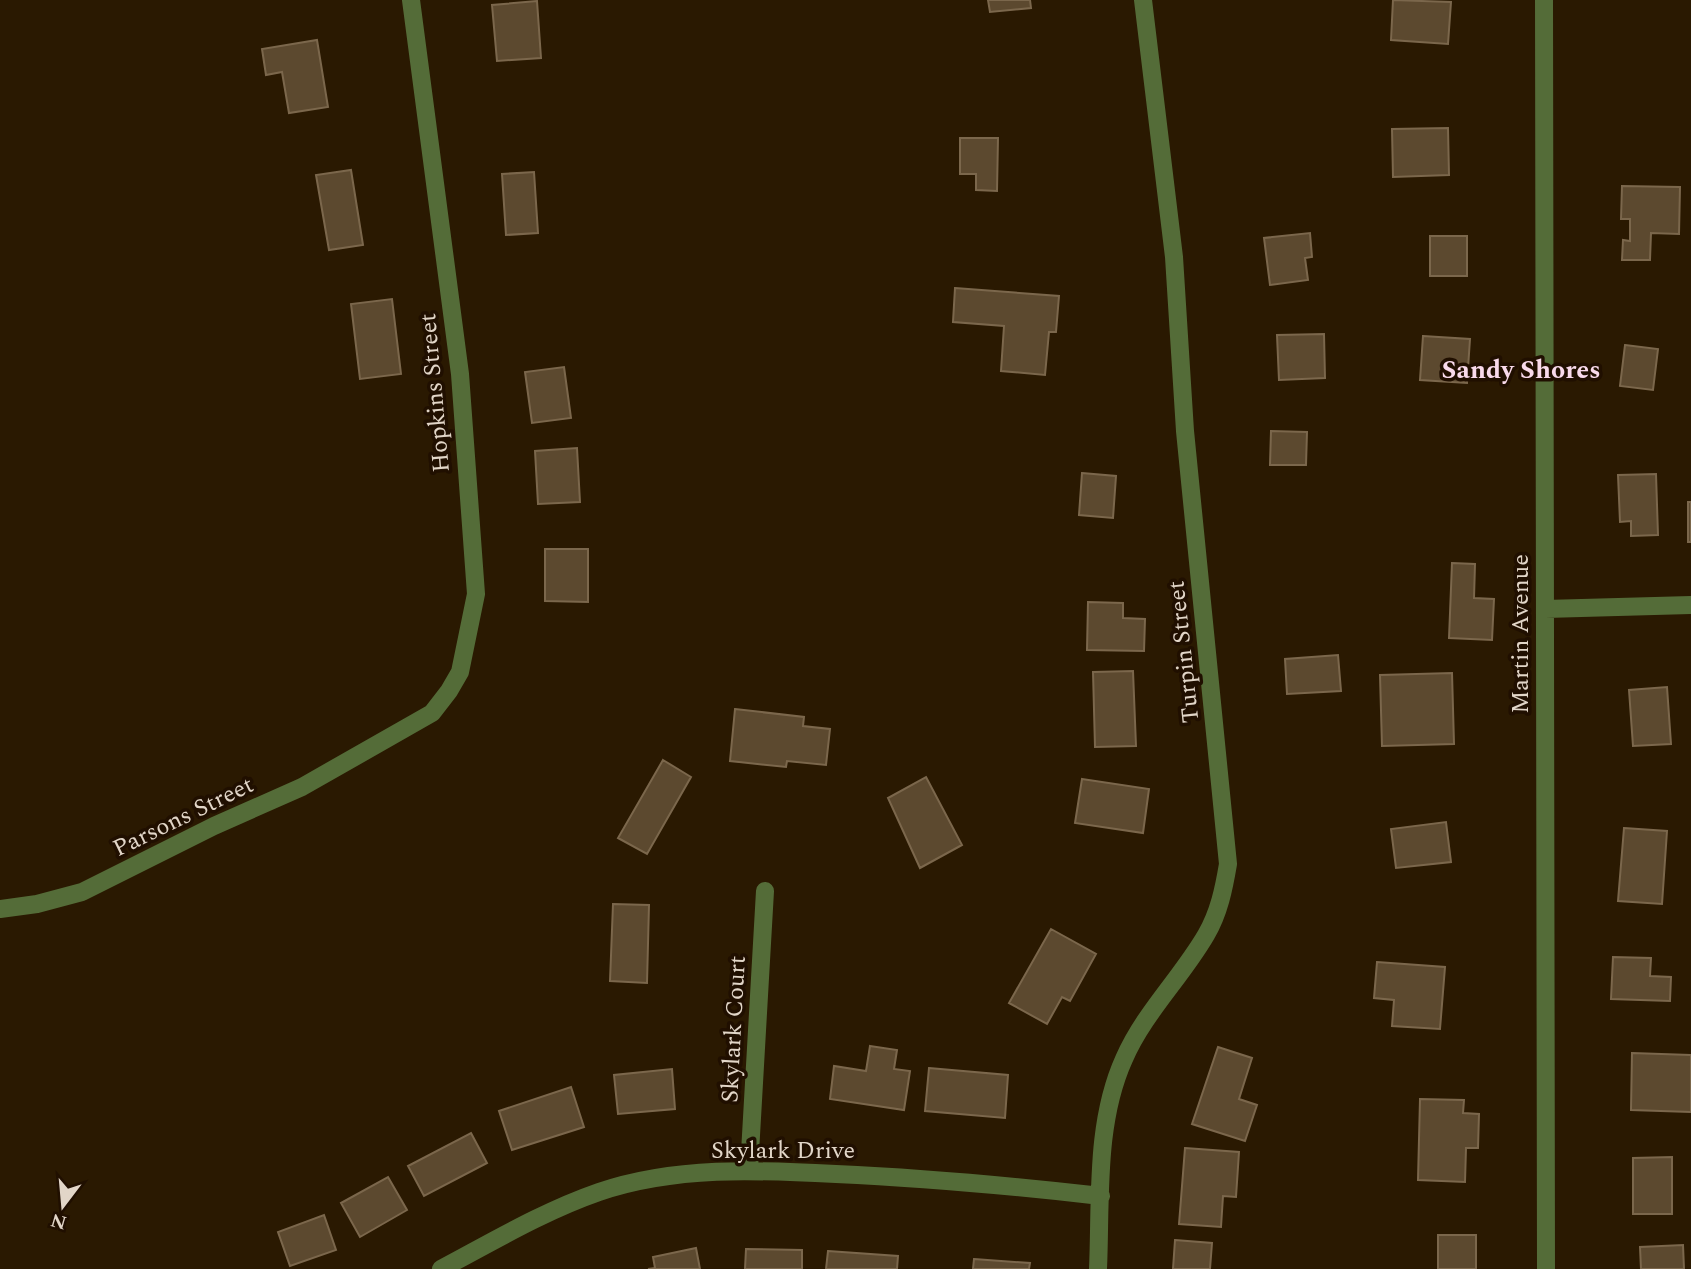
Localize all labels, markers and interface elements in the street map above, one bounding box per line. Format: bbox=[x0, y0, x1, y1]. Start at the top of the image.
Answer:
street label: Hopkins Street bbox=[410, 312, 460, 474]
district label: Sandy Shores bbox=[1441, 350, 1601, 390]
street label: Martin Avenue bbox=[1503, 554, 1539, 714]
street label: Turpin Street bbox=[1159, 579, 1209, 725]
street label: Parsons Street bbox=[107, 767, 260, 867]
street label: Skylark Court bbox=[712, 955, 756, 1104]
street label: Skylark Drive bbox=[711, 1133, 855, 1169]
north arrow bbox=[28, 1171, 98, 1241]
text: N bbox=[47, 1205, 70, 1237]

